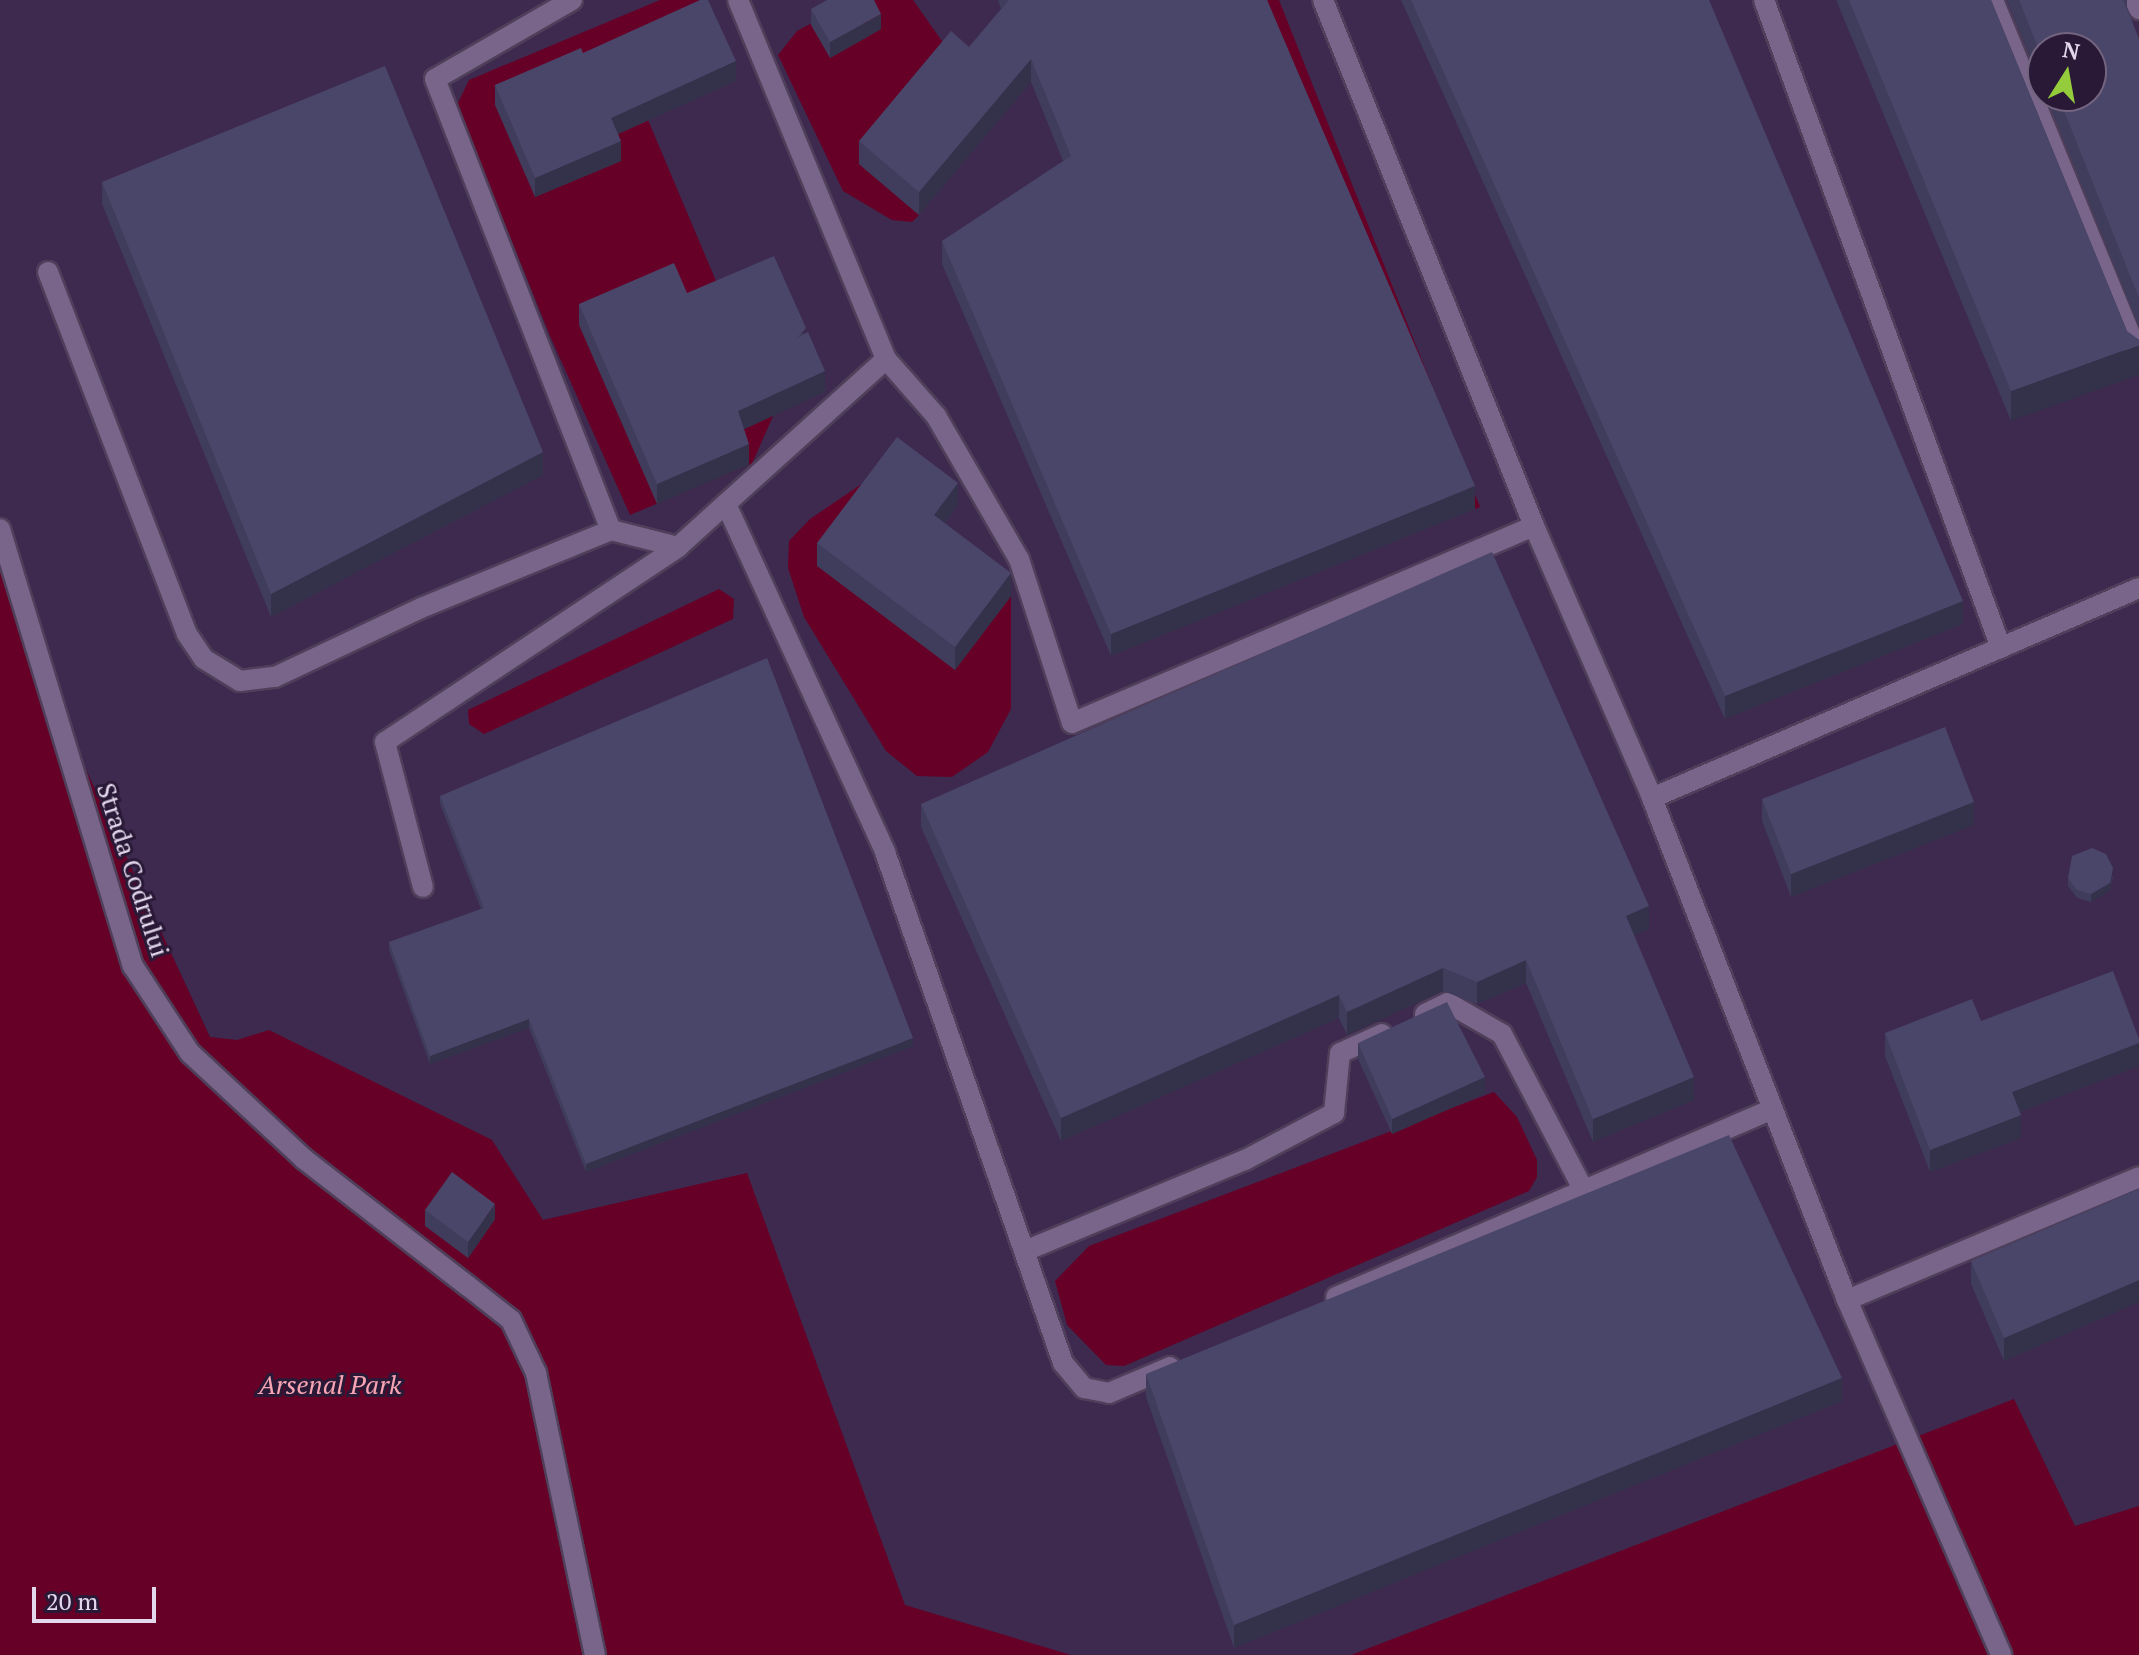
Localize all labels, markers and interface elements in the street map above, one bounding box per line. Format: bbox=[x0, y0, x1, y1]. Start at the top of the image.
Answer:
north arrow bbox=[2027, 32, 2107, 112]
text: N bbox=[2060, 34, 2082, 66]
street label: Strada Codrului bbox=[90, 779, 176, 961]
park label: Arsenal Park bbox=[259, 1369, 401, 1401]
scale bar bbox=[36, 1571, 160, 1621]
text: 20 m bbox=[46, 1585, 98, 1617]

